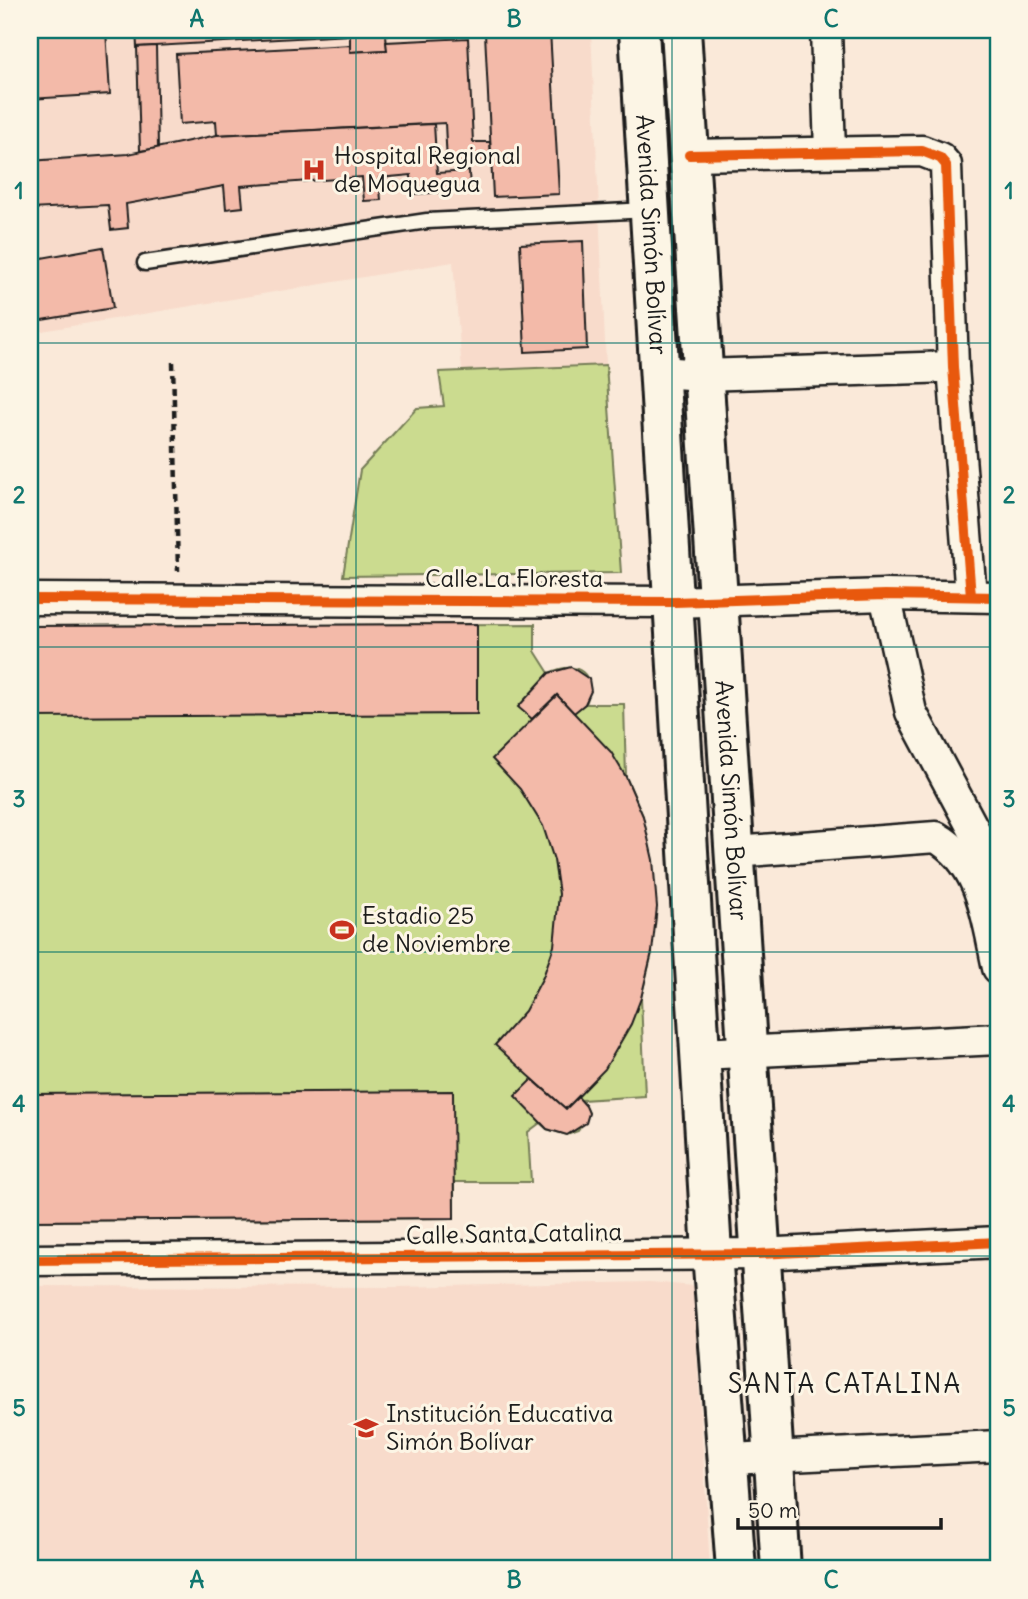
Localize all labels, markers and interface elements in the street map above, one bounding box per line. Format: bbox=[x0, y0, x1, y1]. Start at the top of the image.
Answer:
text: A bbox=[190, 4, 205, 33]
text: B bbox=[506, 4, 522, 33]
text: C bbox=[823, 4, 839, 33]
street label: Avenida Simón Bolívar bbox=[630, 114, 674, 356]
place label: Hospital Regional de Moquegua bbox=[334, 140, 521, 198]
hospital icon: Hospital Regional de Moquegua bbox=[300, 156, 328, 184]
text: 1 bbox=[14, 176, 24, 205]
text: 1 bbox=[1004, 176, 1014, 205]
text: 2 bbox=[13, 480, 26, 509]
text: 2 bbox=[1003, 480, 1016, 509]
street label: Calle La Floresta bbox=[425, 563, 603, 593]
street label: Avenida Simón Bolívar bbox=[709, 679, 755, 922]
text: 3 bbox=[12, 784, 26, 813]
text: 3 bbox=[1002, 784, 1016, 813]
place label: Estadio 25 de Noviembre bbox=[362, 900, 511, 958]
sports icon: Estadio 25 de Noviembre bbox=[328, 916, 356, 944]
text: 4 bbox=[12, 1089, 26, 1118]
text: 4 bbox=[1002, 1089, 1016, 1118]
street label: Calle Santa Catalina bbox=[406, 1216, 622, 1250]
district label: SANTA CATALINA bbox=[728, 1367, 962, 1400]
text: 5 bbox=[12, 1393, 26, 1422]
text: 5 bbox=[1002, 1393, 1016, 1422]
place label: Institución Educativa Simón Bolívar bbox=[386, 1398, 613, 1456]
school or university icon: Institución Educativa Simón Bolívar bbox=[352, 1414, 380, 1442]
scale bar bbox=[738, 1487, 940, 1531]
text: 50 m bbox=[748, 1497, 797, 1524]
text: A bbox=[190, 1565, 205, 1594]
text: B bbox=[506, 1565, 522, 1594]
text: C bbox=[823, 1565, 839, 1594]

